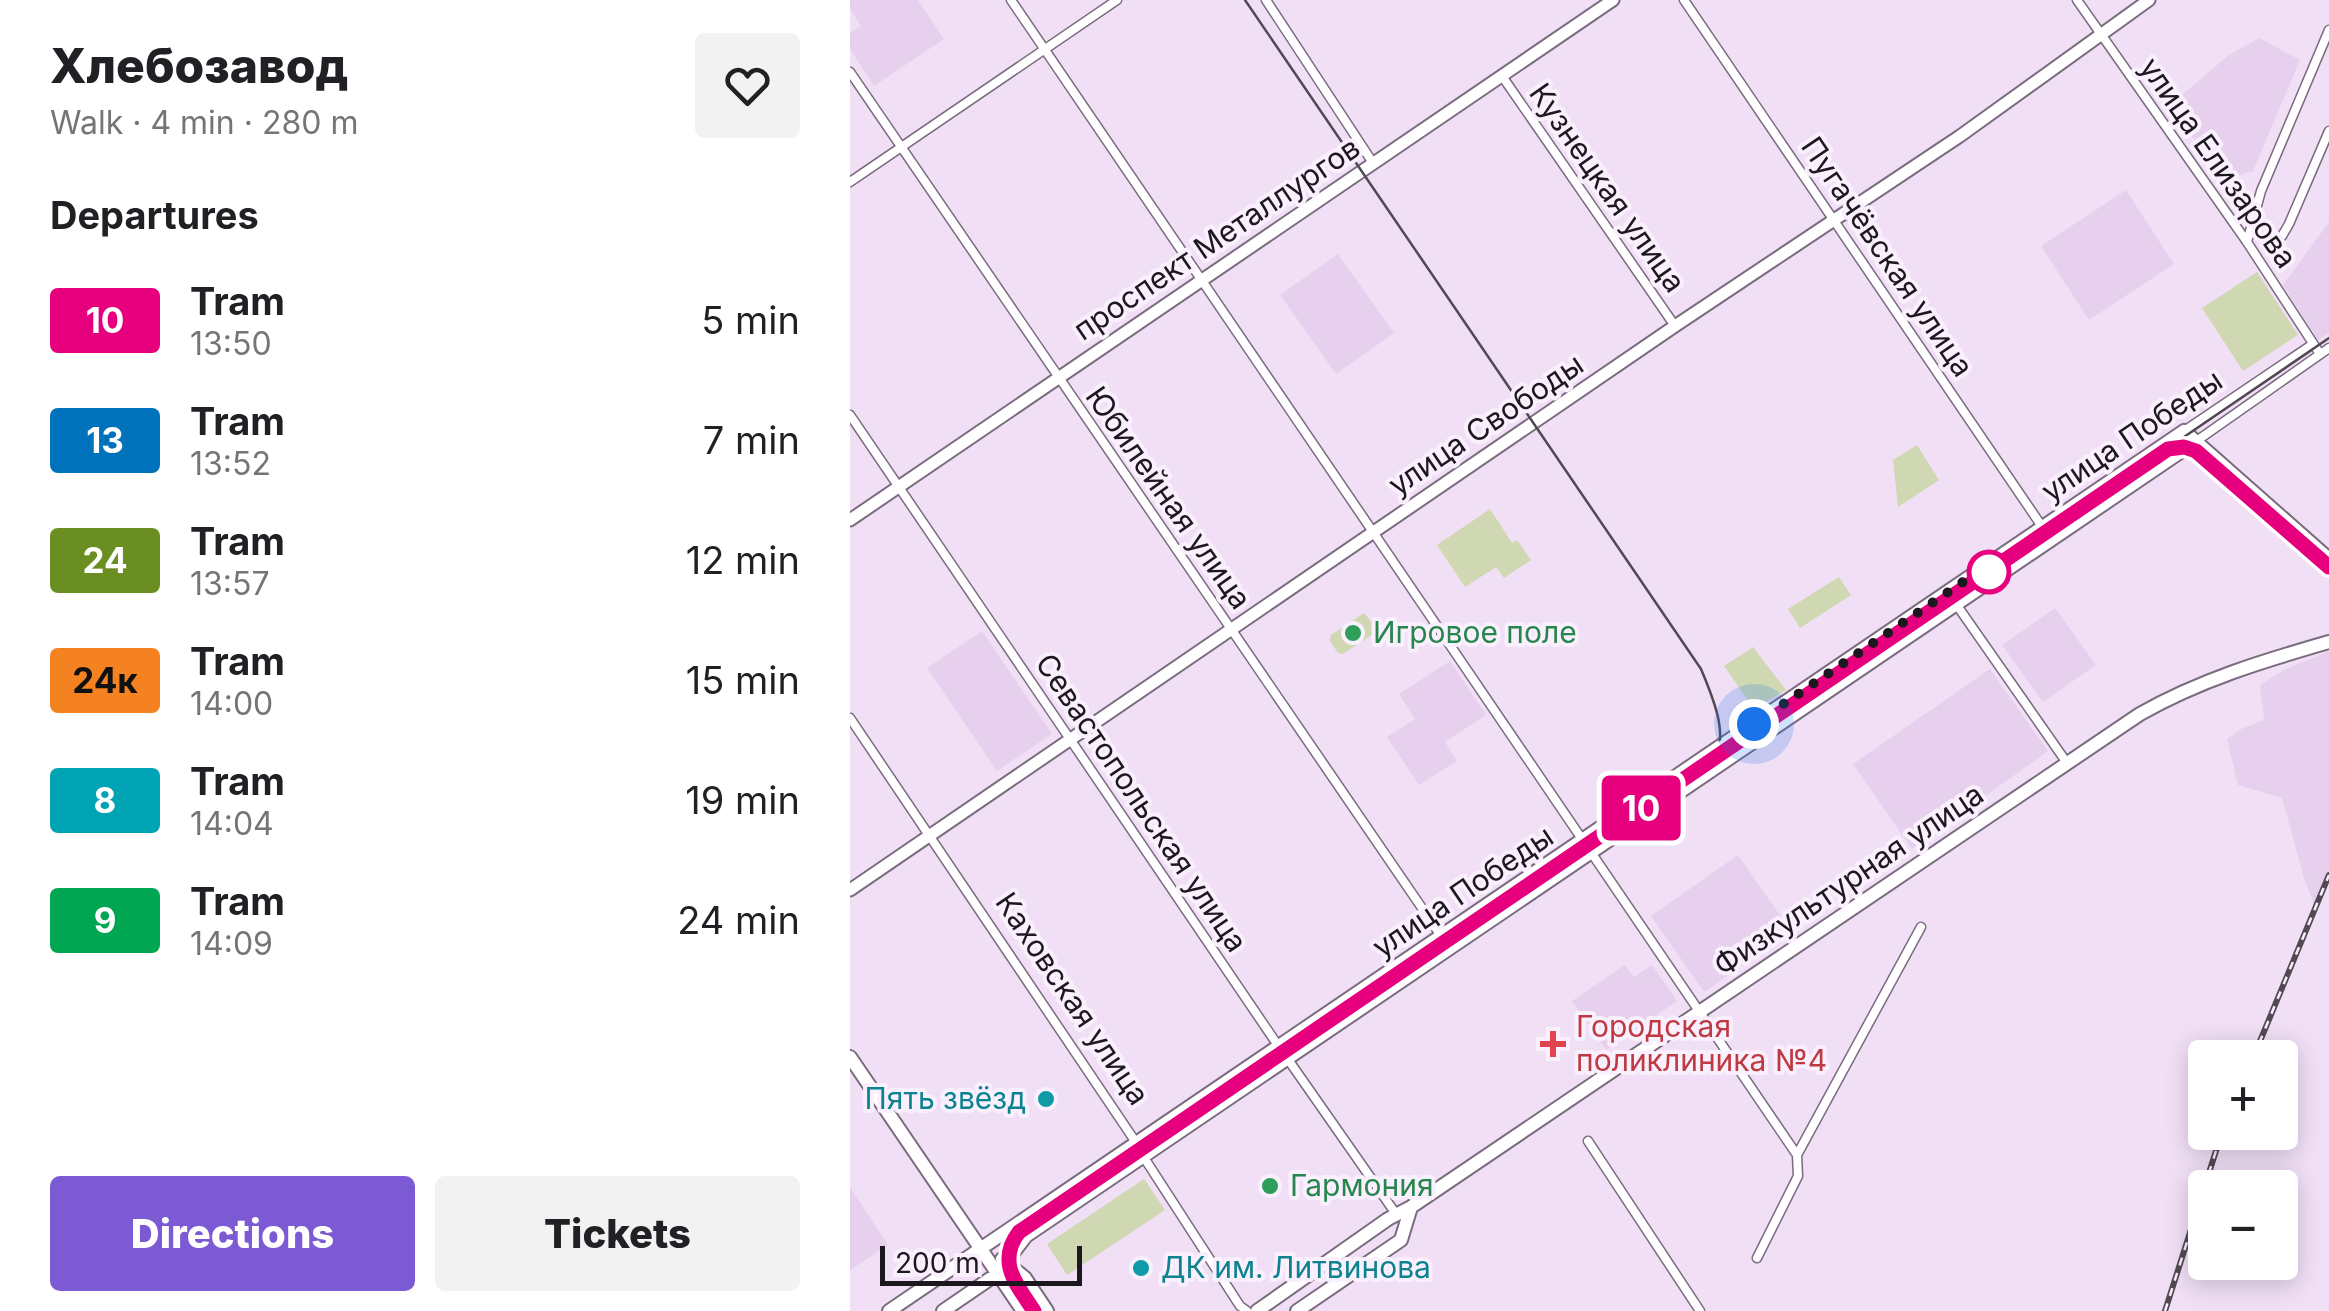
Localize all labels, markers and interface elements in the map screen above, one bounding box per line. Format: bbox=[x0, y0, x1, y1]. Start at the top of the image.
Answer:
button: heart bbox=[695, 33, 800, 138]
text: Хлебозавод bbox=[50, 36, 348, 95]
street label: улица Елизарова bbox=[2133, 50, 2305, 275]
street label: Кузнецкая улица bbox=[1522, 76, 1693, 299]
text: Walk · 4 min · 280 m bbox=[50, 103, 359, 142]
street label: проспект Металлургов bbox=[1067, 129, 1366, 347]
street label: Пугачёвская улица bbox=[1794, 130, 1981, 383]
text: Departures bbox=[50, 192, 259, 238]
text: Tram bbox=[190, 278, 285, 324]
text: 5 min bbox=[701, 297, 800, 343]
text: 10 bbox=[86, 299, 124, 341]
text: 13:50 bbox=[190, 324, 272, 363]
street label: улица Свободы bbox=[1381, 346, 1590, 503]
street label: улица Победы bbox=[2034, 361, 2229, 509]
street label: Юбилейная улица bbox=[1079, 379, 1259, 616]
text: Tram bbox=[190, 398, 285, 444]
text: 7 min bbox=[703, 417, 800, 463]
text: 13 bbox=[86, 419, 124, 461]
text: 13:52 bbox=[190, 444, 271, 483]
text: Tram bbox=[190, 518, 285, 564]
text: 12 min bbox=[686, 537, 800, 583]
text: 24 bbox=[82, 539, 128, 581]
unlabelled marker bbox=[1968, 551, 2010, 593]
text: 13:57 bbox=[190, 564, 270, 603]
place label: Игровое поле bbox=[1373, 614, 1577, 650]
marker: Игровое поле bbox=[1342, 622, 1364, 644]
text: Tram bbox=[190, 638, 285, 684]
street label: Севастопольская улица bbox=[1028, 646, 1255, 958]
text: 15 min bbox=[686, 657, 800, 703]
text: 24к bbox=[72, 659, 138, 701]
text: 14:00 bbox=[190, 684, 273, 723]
your location bbox=[1729, 699, 1779, 749]
text: Tram bbox=[190, 758, 285, 804]
line badge: 10 bbox=[1596, 776, 1686, 840]
street label: Физкультурная улица bbox=[1707, 776, 1990, 983]
text: 19 min bbox=[685, 777, 800, 823]
text: 8 bbox=[94, 779, 116, 821]
text: 10 bbox=[1622, 787, 1660, 829]
text: 14:04 bbox=[190, 804, 274, 843]
street label: улица Победы bbox=[1365, 817, 1560, 965]
text: Tram bbox=[190, 878, 285, 924]
street label: Каховская улица bbox=[989, 885, 1157, 1111]
text: 24 min bbox=[677, 897, 800, 943]
text: 9 bbox=[94, 899, 116, 941]
text: 14:09 bbox=[190, 924, 273, 963]
place label: Городская поликлиника №4 bbox=[1576, 1008, 1827, 1078]
marker: Городская поликлиника №4 bbox=[1540, 1031, 1566, 1057]
map controls bbox=[2188, 1040, 2298, 1280]
button: + bbox=[2188, 1040, 2298, 1150]
place label: Пять звёзд bbox=[865, 1080, 1026, 1116]
marker: Пять звёзд bbox=[1035, 1088, 1057, 1110]
place label: Гармония bbox=[1290, 1167, 1434, 1203]
button: − bbox=[2188, 1170, 2298, 1280]
marker: Гармония bbox=[1259, 1175, 1281, 1197]
button: Directions bbox=[50, 1176, 415, 1291]
button: Tickets bbox=[435, 1176, 800, 1291]
scale bar bbox=[880, 1241, 1082, 1286]
text: 200 m bbox=[895, 1246, 980, 1280]
place label: ДК им. Литвинова bbox=[1161, 1249, 1431, 1285]
marker: ДК им. Литвинова bbox=[1130, 1257, 1152, 1279]

